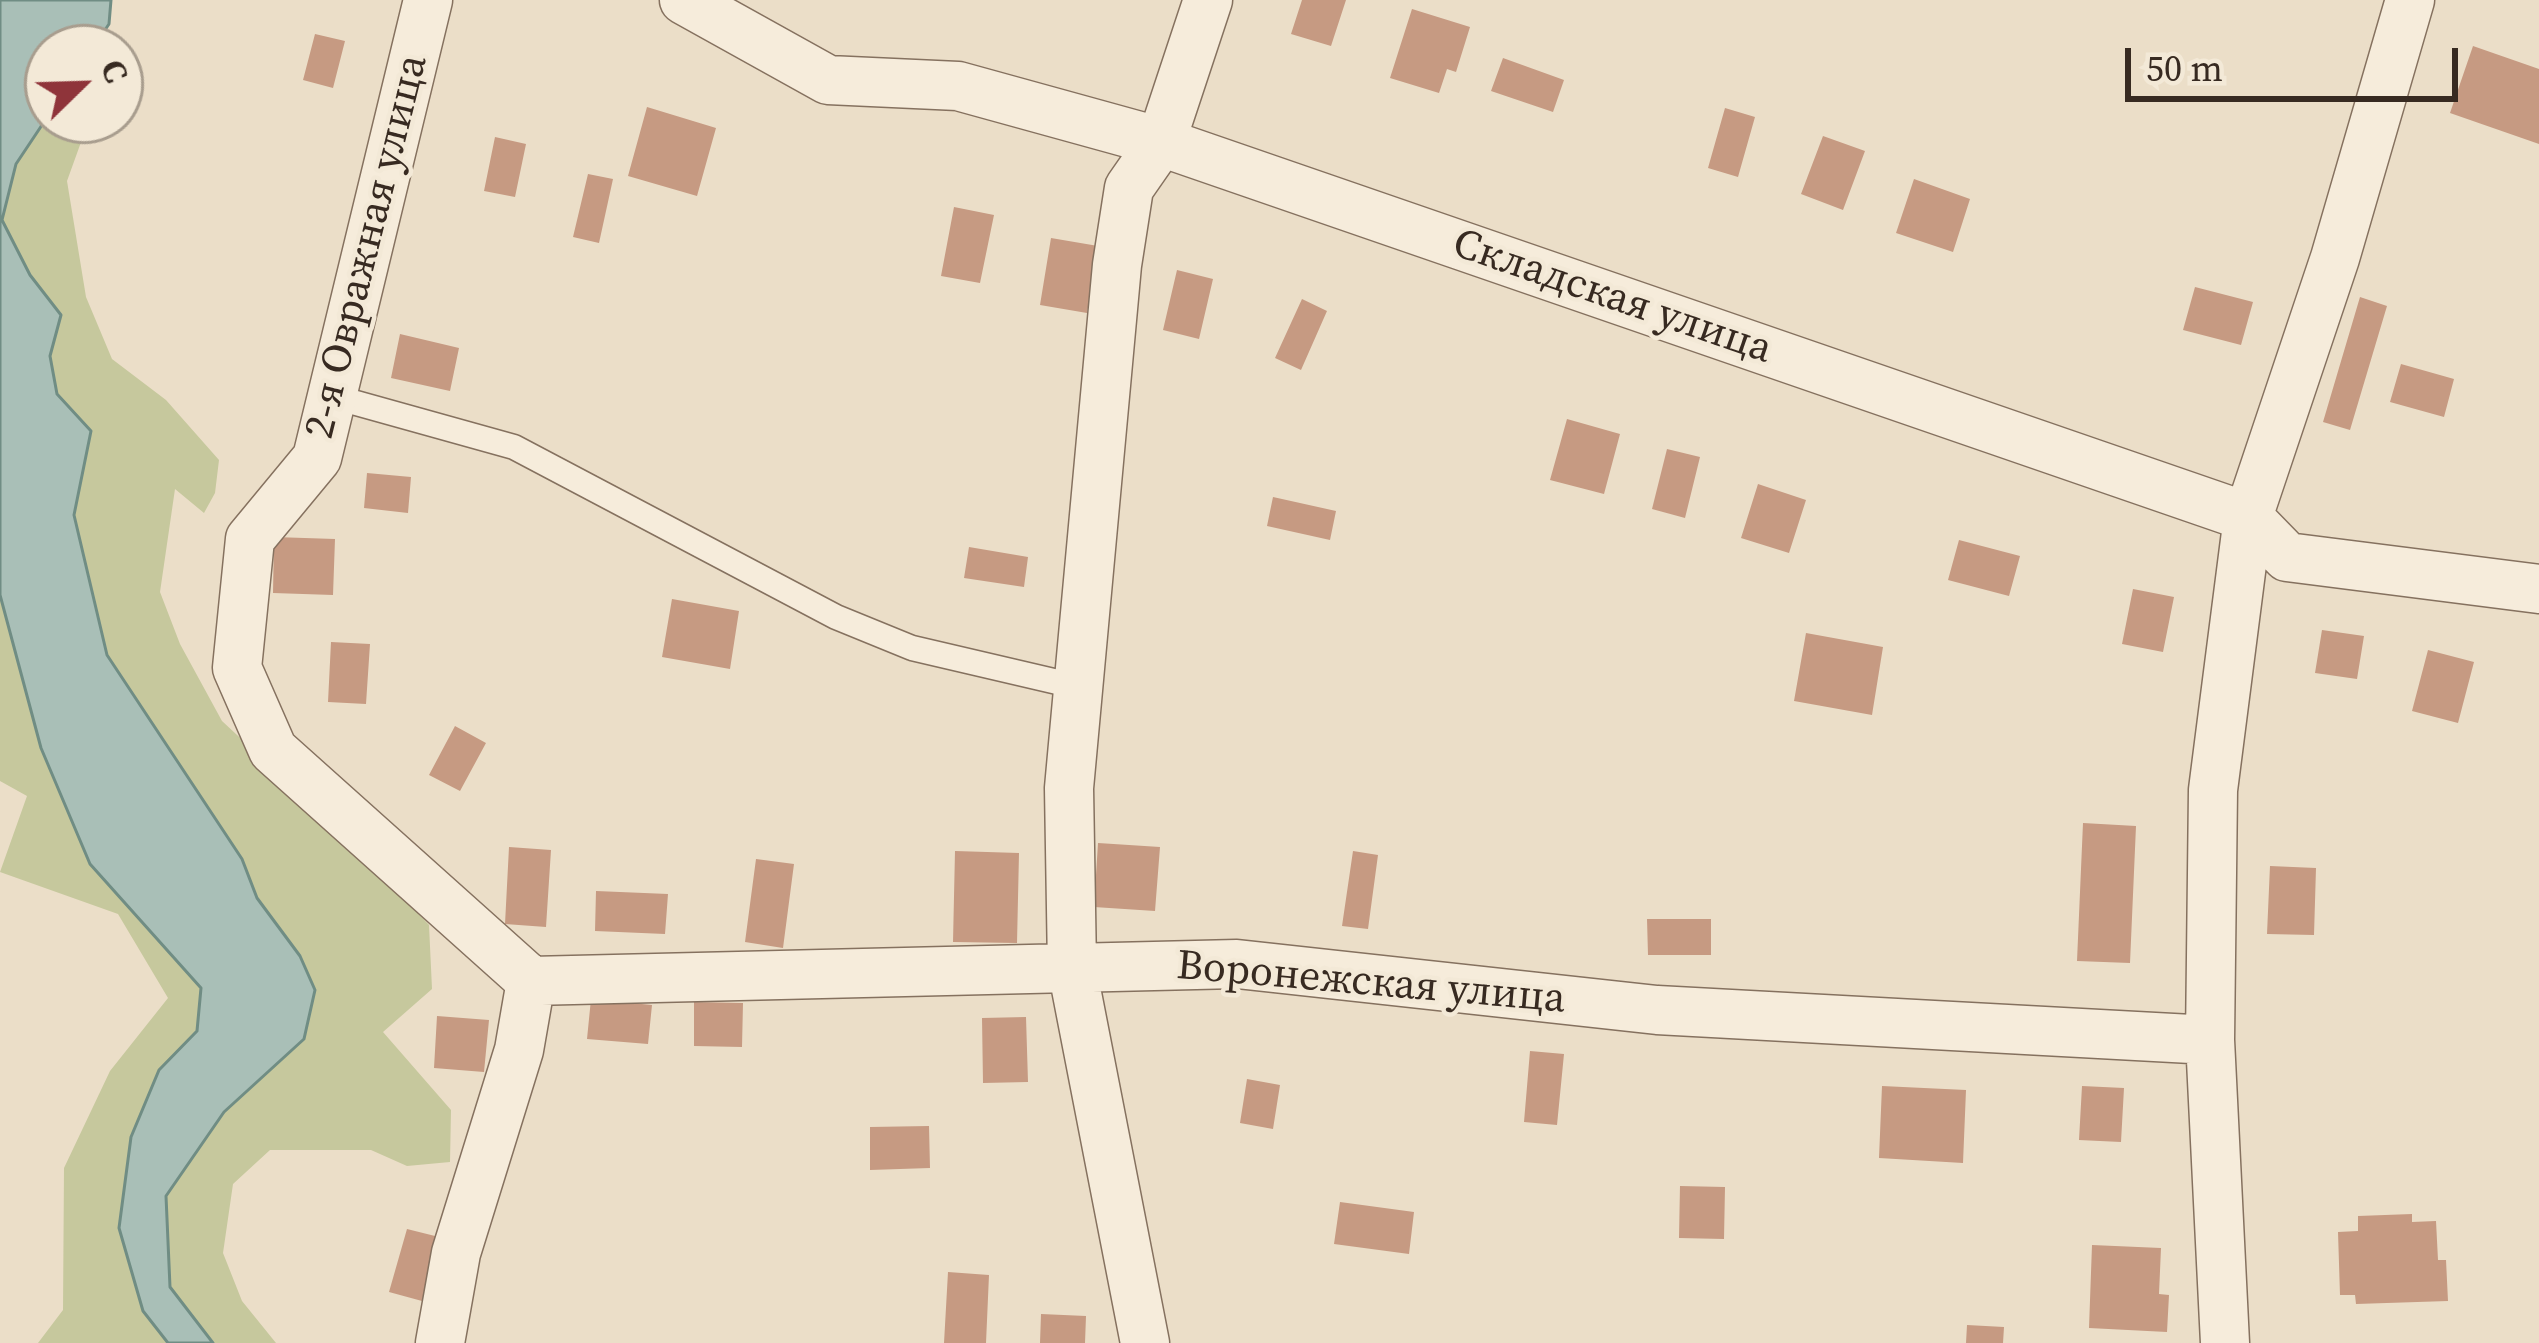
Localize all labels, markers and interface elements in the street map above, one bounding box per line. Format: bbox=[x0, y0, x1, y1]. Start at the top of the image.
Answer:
north arrow bbox=[24, 24, 144, 144]
scale bar bbox=[2131, 24, 2464, 98]
text: 50 m bbox=[2146, 44, 2223, 93]
street label: 2-я Овражная улица bbox=[296, 50, 440, 444]
text: С bbox=[90, 53, 140, 89]
street label: Складская улица bbox=[1446, 220, 1778, 376]
street label: Воронежская улица bbox=[1175, 942, 1567, 1026]

